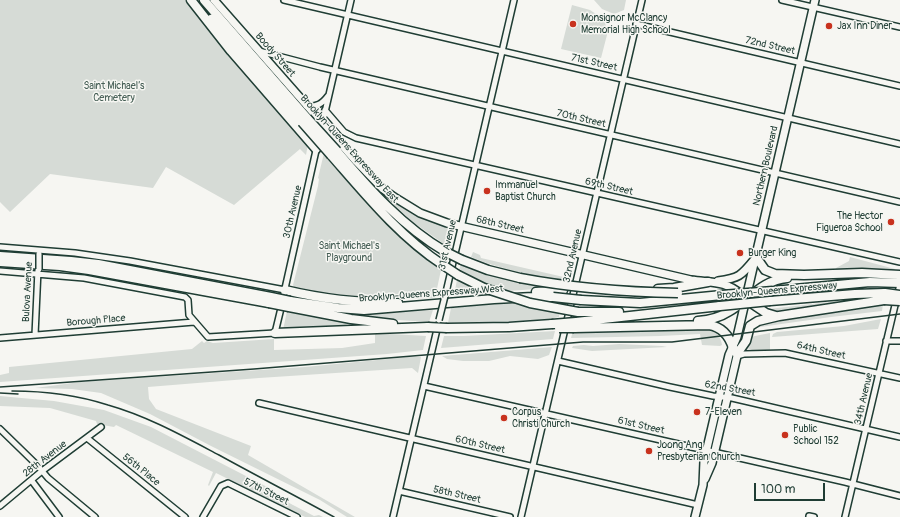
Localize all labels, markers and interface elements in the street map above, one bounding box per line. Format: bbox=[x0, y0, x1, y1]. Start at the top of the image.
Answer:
place label: Monsignor McClancy Memorial High School bbox=[581, 12, 671, 36]
marker: Monsignor McClancy Memorial High School bbox=[568, 19, 578, 29]
place label: Jax Inn Diner bbox=[837, 20, 892, 32]
marker: Jax Inn Diner bbox=[824, 21, 834, 31]
street label: Boody Street bbox=[252, 30, 298, 80]
street label: 72nd Street bbox=[744, 34, 796, 58]
street label: 71st Street bbox=[570, 52, 618, 74]
park label: Saint Michael’s Cemetery bbox=[83, 80, 145, 104]
street label: Brooklyn-Queens Expressway East bbox=[297, 92, 401, 206]
street label: 70th Street bbox=[555, 108, 607, 130]
street label: Northern Boulevard bbox=[751, 125, 781, 207]
street label: 69th Street bbox=[584, 176, 634, 198]
place label: Immanuel Baptist Church bbox=[495, 179, 556, 202]
street label: 30th Avenue bbox=[281, 184, 305, 240]
marker: Immanuel Baptist Church bbox=[482, 186, 492, 196]
place label: The Hector Figueroa School bbox=[816, 210, 883, 234]
street label: 68th Street bbox=[475, 214, 525, 236]
marker: The Hector Figueroa School bbox=[886, 217, 896, 227]
street label: 31st Avenue bbox=[436, 219, 460, 271]
street label: 32nd Avenue bbox=[561, 228, 585, 284]
park label: Saint Michael's Playground bbox=[318, 240, 380, 264]
place label: Burger King bbox=[748, 247, 796, 259]
marker: Burger King bbox=[735, 248, 745, 258]
street label: Bulova Avenue bbox=[20, 261, 36, 323]
street label: Brooklyn-Queens Expressway bbox=[716, 280, 838, 302]
street label: Brooklyn-Queens Expressway West bbox=[358, 283, 504, 305]
street label: Borough Place bbox=[66, 312, 126, 330]
street label: 64th Street bbox=[795, 340, 847, 362]
street label: 34th Avenue bbox=[852, 372, 876, 426]
street label: 62nd Street bbox=[704, 379, 756, 399]
place label: Corpus Christi Church bbox=[512, 406, 570, 430]
place label: 7-Eleven bbox=[705, 406, 742, 418]
marker: 7-Eleven bbox=[692, 407, 702, 417]
marker: Corpus Christi Church bbox=[499, 413, 509, 423]
street label: 61st Street bbox=[616, 415, 666, 437]
place label: Public School 152 bbox=[793, 423, 839, 446]
marker: Public School 152 bbox=[780, 430, 790, 440]
street label: 60th Street bbox=[454, 433, 506, 457]
street label: 28th Avenue bbox=[21, 438, 69, 480]
place label: Joong Ang Presbyterian Church bbox=[657, 439, 740, 462]
marker: Joong Ang Presbyterian Church bbox=[644, 446, 654, 456]
street label: 56th Place bbox=[120, 451, 162, 489]
scale bar bbox=[756, 475, 827, 501]
street label: 57th Street bbox=[241, 476, 291, 508]
text: 100 m bbox=[761, 482, 795, 497]
street label: 58th Street bbox=[432, 484, 482, 506]

